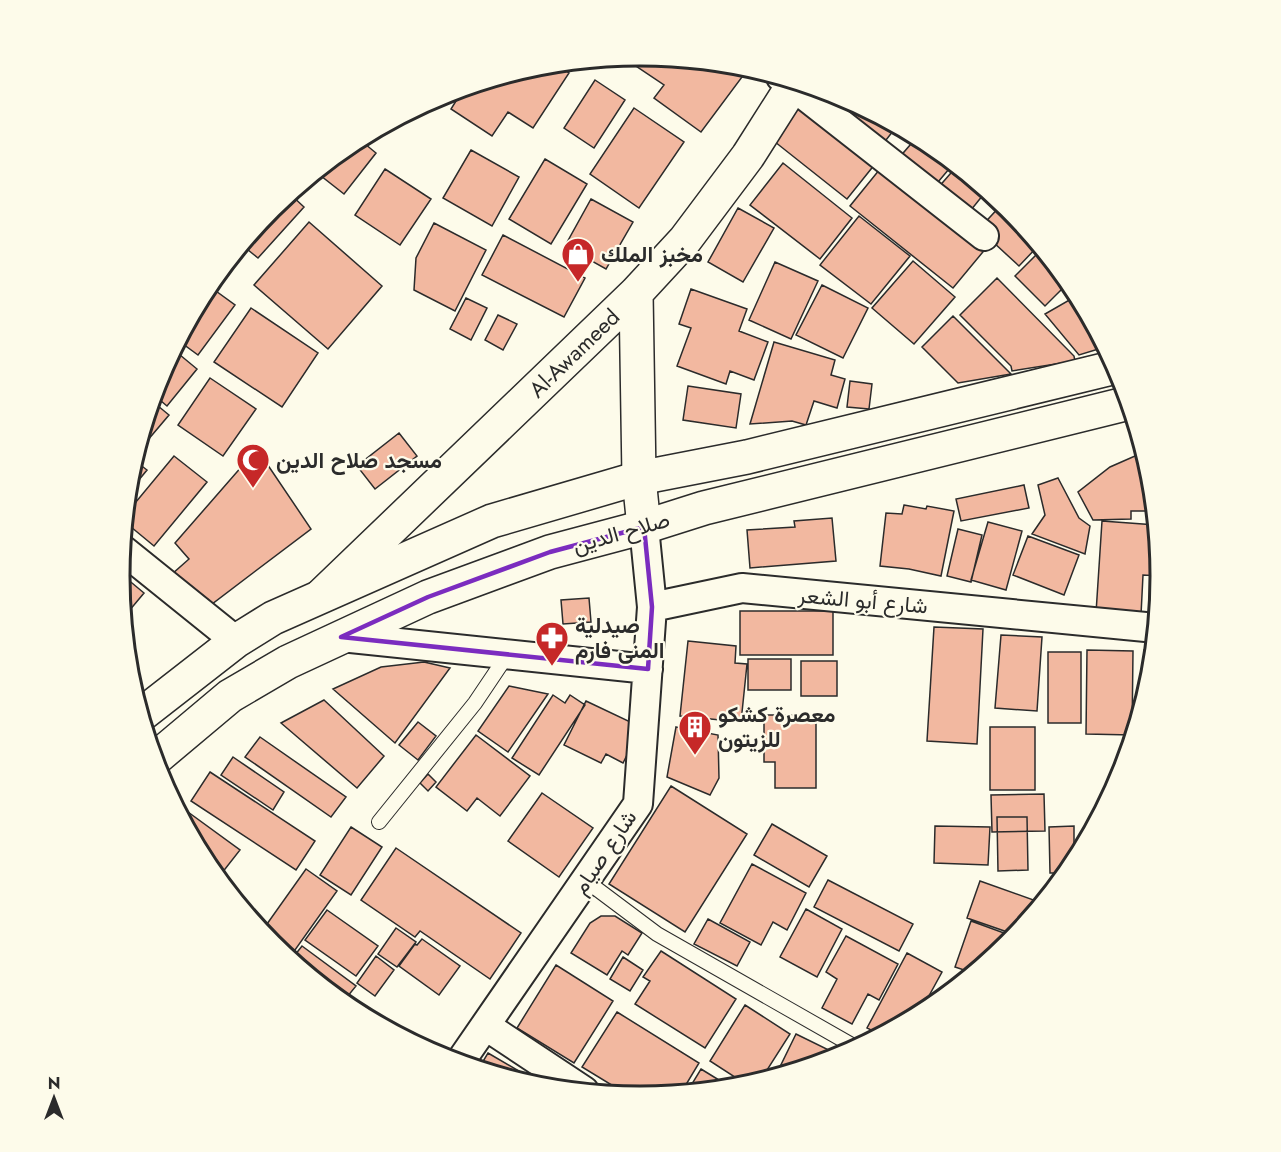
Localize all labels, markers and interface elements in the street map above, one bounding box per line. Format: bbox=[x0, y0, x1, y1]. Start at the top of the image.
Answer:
shop icon: مخبز الملك bbox=[560, 236, 596, 283]
place label: مخبز الملك bbox=[601, 238, 703, 270]
street label: Al-Awameed bbox=[521, 301, 627, 405]
mosque icon: مسجد صلاح الدين bbox=[235, 442, 271, 489]
place label: مسجد صلاح الدين bbox=[276, 444, 442, 476]
street label: صلاح الدين bbox=[569, 503, 673, 561]
street label: شارع أبو الشعر bbox=[796, 578, 929, 622]
place label: صيدلية المنى فارم bbox=[575, 609, 665, 666]
pharmacy icon: صيدلية المنى فارم bbox=[534, 620, 570, 667]
place label: معصرة كشكو للزيتون bbox=[718, 698, 836, 755]
building icon: معصرة كشكو للزيتون bbox=[677, 709, 713, 756]
street label: شارع صيام bbox=[564, 803, 644, 901]
north arrow bbox=[24, 1068, 84, 1128]
text: N bbox=[48, 1072, 60, 1095]

